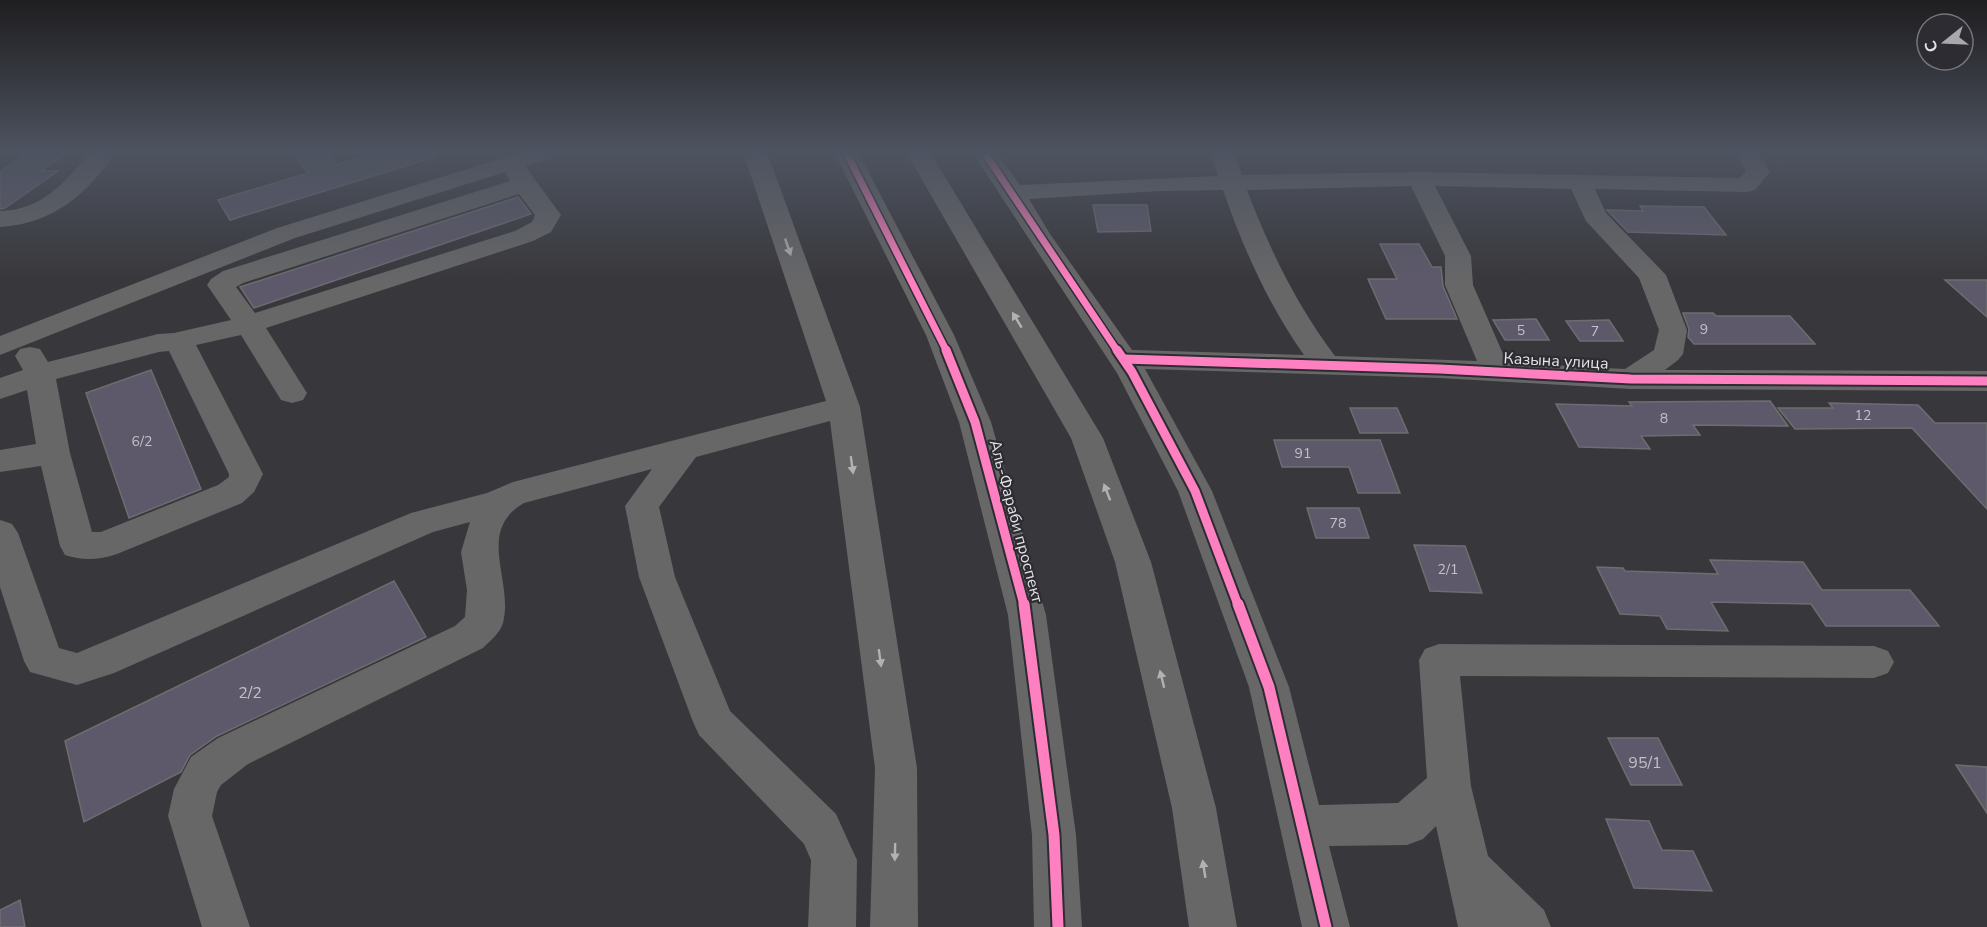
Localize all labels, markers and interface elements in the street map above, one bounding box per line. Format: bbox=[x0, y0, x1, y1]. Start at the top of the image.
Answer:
north arrow bbox=[1915, 12, 1975, 72]
text: С bbox=[1920, 38, 1944, 55]
one-way arrow bbox=[784, 238, 794, 256]
one-way arrow bbox=[1011, 312, 1022, 328]
house number: 9 bbox=[1700, 320, 1708, 339]
house number: 5 bbox=[1517, 321, 1525, 340]
house number: 7 bbox=[1591, 322, 1599, 341]
street label: Казына улица bbox=[1503, 347, 1609, 375]
house number: 12 bbox=[1855, 406, 1871, 425]
house number: 8 bbox=[1660, 409, 1668, 428]
house number: 6/2 bbox=[132, 432, 152, 451]
street label: Аль-Фараби проспект bbox=[984, 437, 1049, 606]
house number: 91 bbox=[1295, 444, 1311, 463]
one-way arrow bbox=[848, 456, 857, 475]
one-way arrow bbox=[1102, 483, 1111, 501]
house number: 78 bbox=[1330, 514, 1346, 533]
house number: 2/1 bbox=[1438, 560, 1458, 579]
one-way arrow bbox=[876, 649, 885, 668]
one-way arrow bbox=[1156, 670, 1166, 688]
house number: 2/2 bbox=[238, 682, 262, 704]
house number: 95/1 bbox=[1628, 752, 1662, 774]
one-way arrow bbox=[890, 843, 900, 862]
one-way arrow bbox=[1199, 860, 1208, 879]

